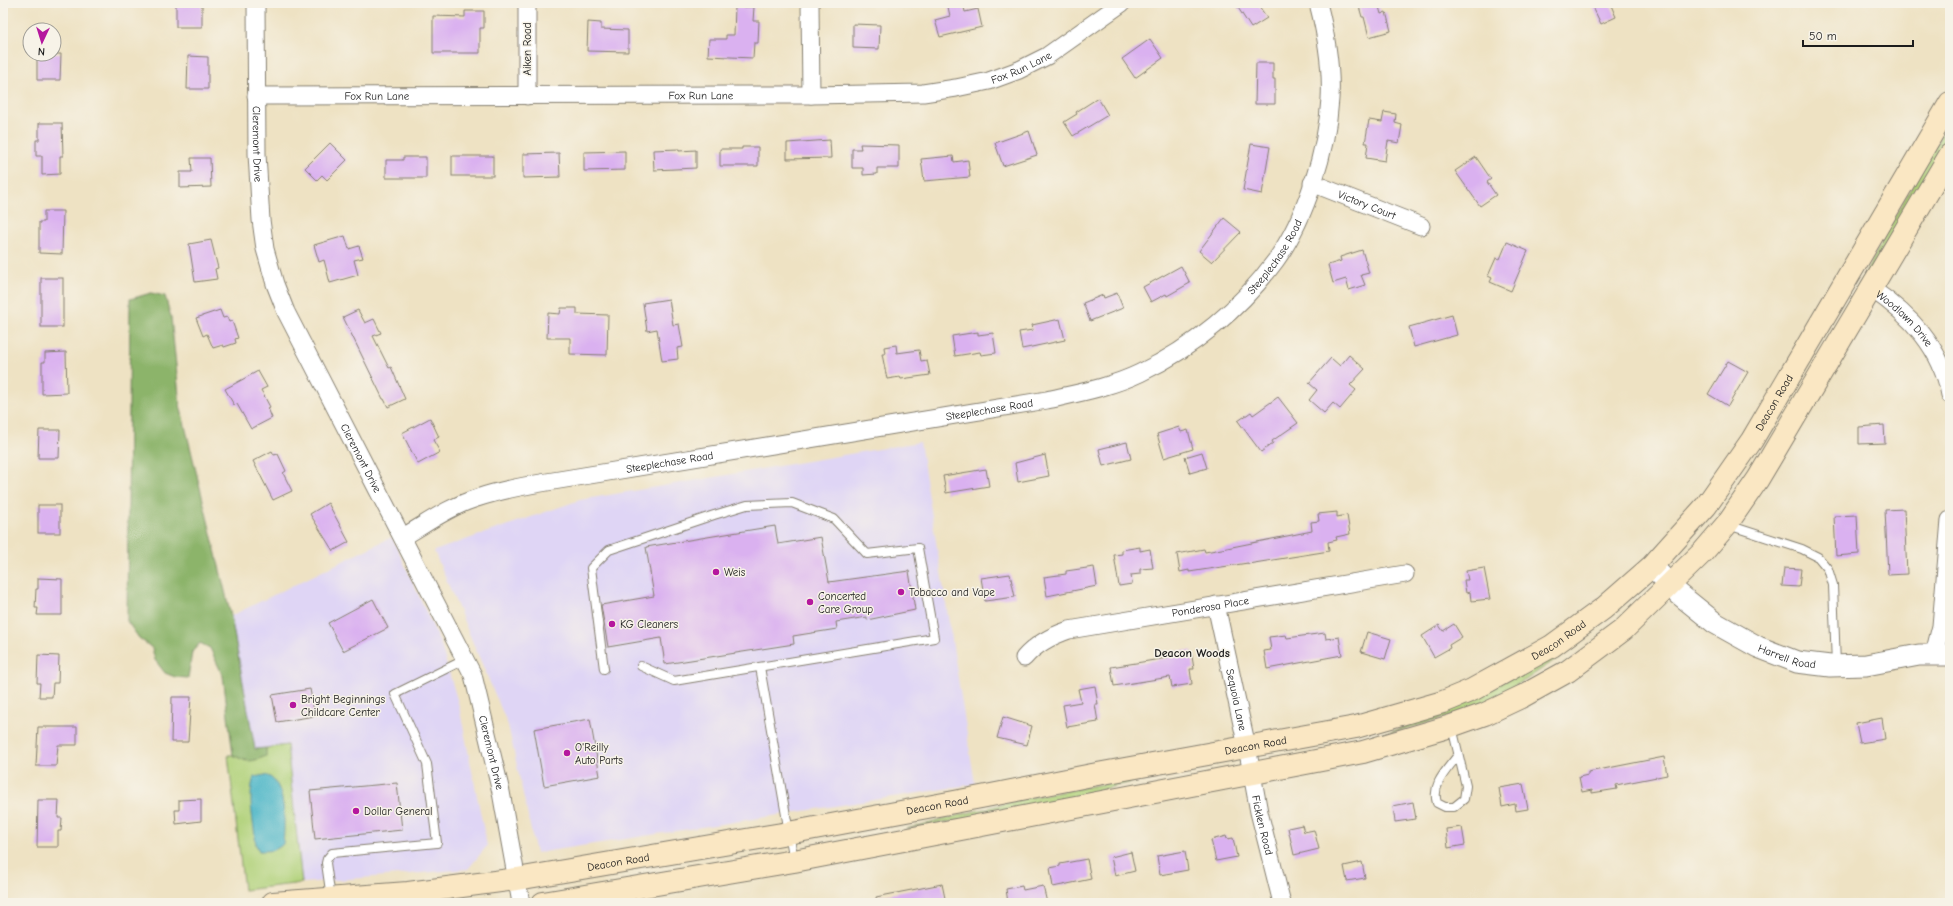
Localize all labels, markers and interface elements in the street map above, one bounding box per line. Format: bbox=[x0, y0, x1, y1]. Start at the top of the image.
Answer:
north arrow bbox=[22, 22, 62, 62]
street label: Aiken Road bbox=[521, 22, 534, 76]
scale bar bbox=[1803, 22, 1913, 48]
text: 50 m bbox=[1809, 29, 1837, 43]
text: N bbox=[37, 45, 45, 58]
street label: Fox Run Lane bbox=[989, 49, 1055, 87]
street label: Fox Run Lane bbox=[669, 89, 734, 102]
street label: Fox Run Lane bbox=[345, 90, 410, 103]
street label: Cleremont Drive bbox=[250, 106, 265, 183]
street label: Victory Court bbox=[1336, 188, 1398, 223]
street label: Steeplechase Road bbox=[1245, 217, 1305, 297]
street label: Woodlawn Drive bbox=[1873, 288, 1935, 349]
street label: Deacon Road bbox=[1753, 372, 1796, 433]
street label: Steeplechase Road bbox=[945, 396, 1034, 423]
street label: Cleremont Drive bbox=[338, 421, 384, 495]
street label: Steeplechase Road bbox=[625, 449, 714, 476]
place label: Weis bbox=[724, 566, 746, 579]
marker: Weis bbox=[711, 567, 721, 577]
place label: Tobacco and Vape bbox=[909, 586, 995, 599]
marker: Tobacco and Vape bbox=[896, 587, 906, 597]
place label: Concerted Care Group bbox=[818, 590, 873, 616]
street label: Ponderosa Place bbox=[1171, 594, 1250, 620]
marker: Concerted Care Group bbox=[805, 597, 815, 607]
street label: Deacon Road bbox=[1529, 617, 1589, 663]
place label: KG Cleaners bbox=[620, 618, 679, 631]
marker: KG Cleaners bbox=[607, 619, 617, 629]
street label: Harrell Road bbox=[1756, 642, 1817, 671]
district label: Deacon Woods bbox=[1154, 646, 1230, 660]
street label: Sequoia Lane bbox=[1223, 668, 1249, 733]
place label: Bright Beginnings Childcare Center bbox=[301, 693, 385, 719]
marker: Bright Beginnings Childcare Center bbox=[288, 700, 298, 710]
street label: Cleremont Drive bbox=[476, 714, 506, 792]
street label: Deacon Road bbox=[1224, 734, 1288, 758]
place label: O'Reilly Auto Parts bbox=[575, 741, 623, 767]
marker: O'Reilly Auto Parts bbox=[562, 748, 572, 758]
street label: Deacon Road bbox=[905, 793, 970, 818]
street label: Ficklen Road bbox=[1249, 794, 1276, 857]
place label: Dollar General bbox=[364, 805, 433, 818]
marker: Dollar General bbox=[351, 806, 361, 816]
street label: Deacon Road bbox=[586, 851, 651, 874]

